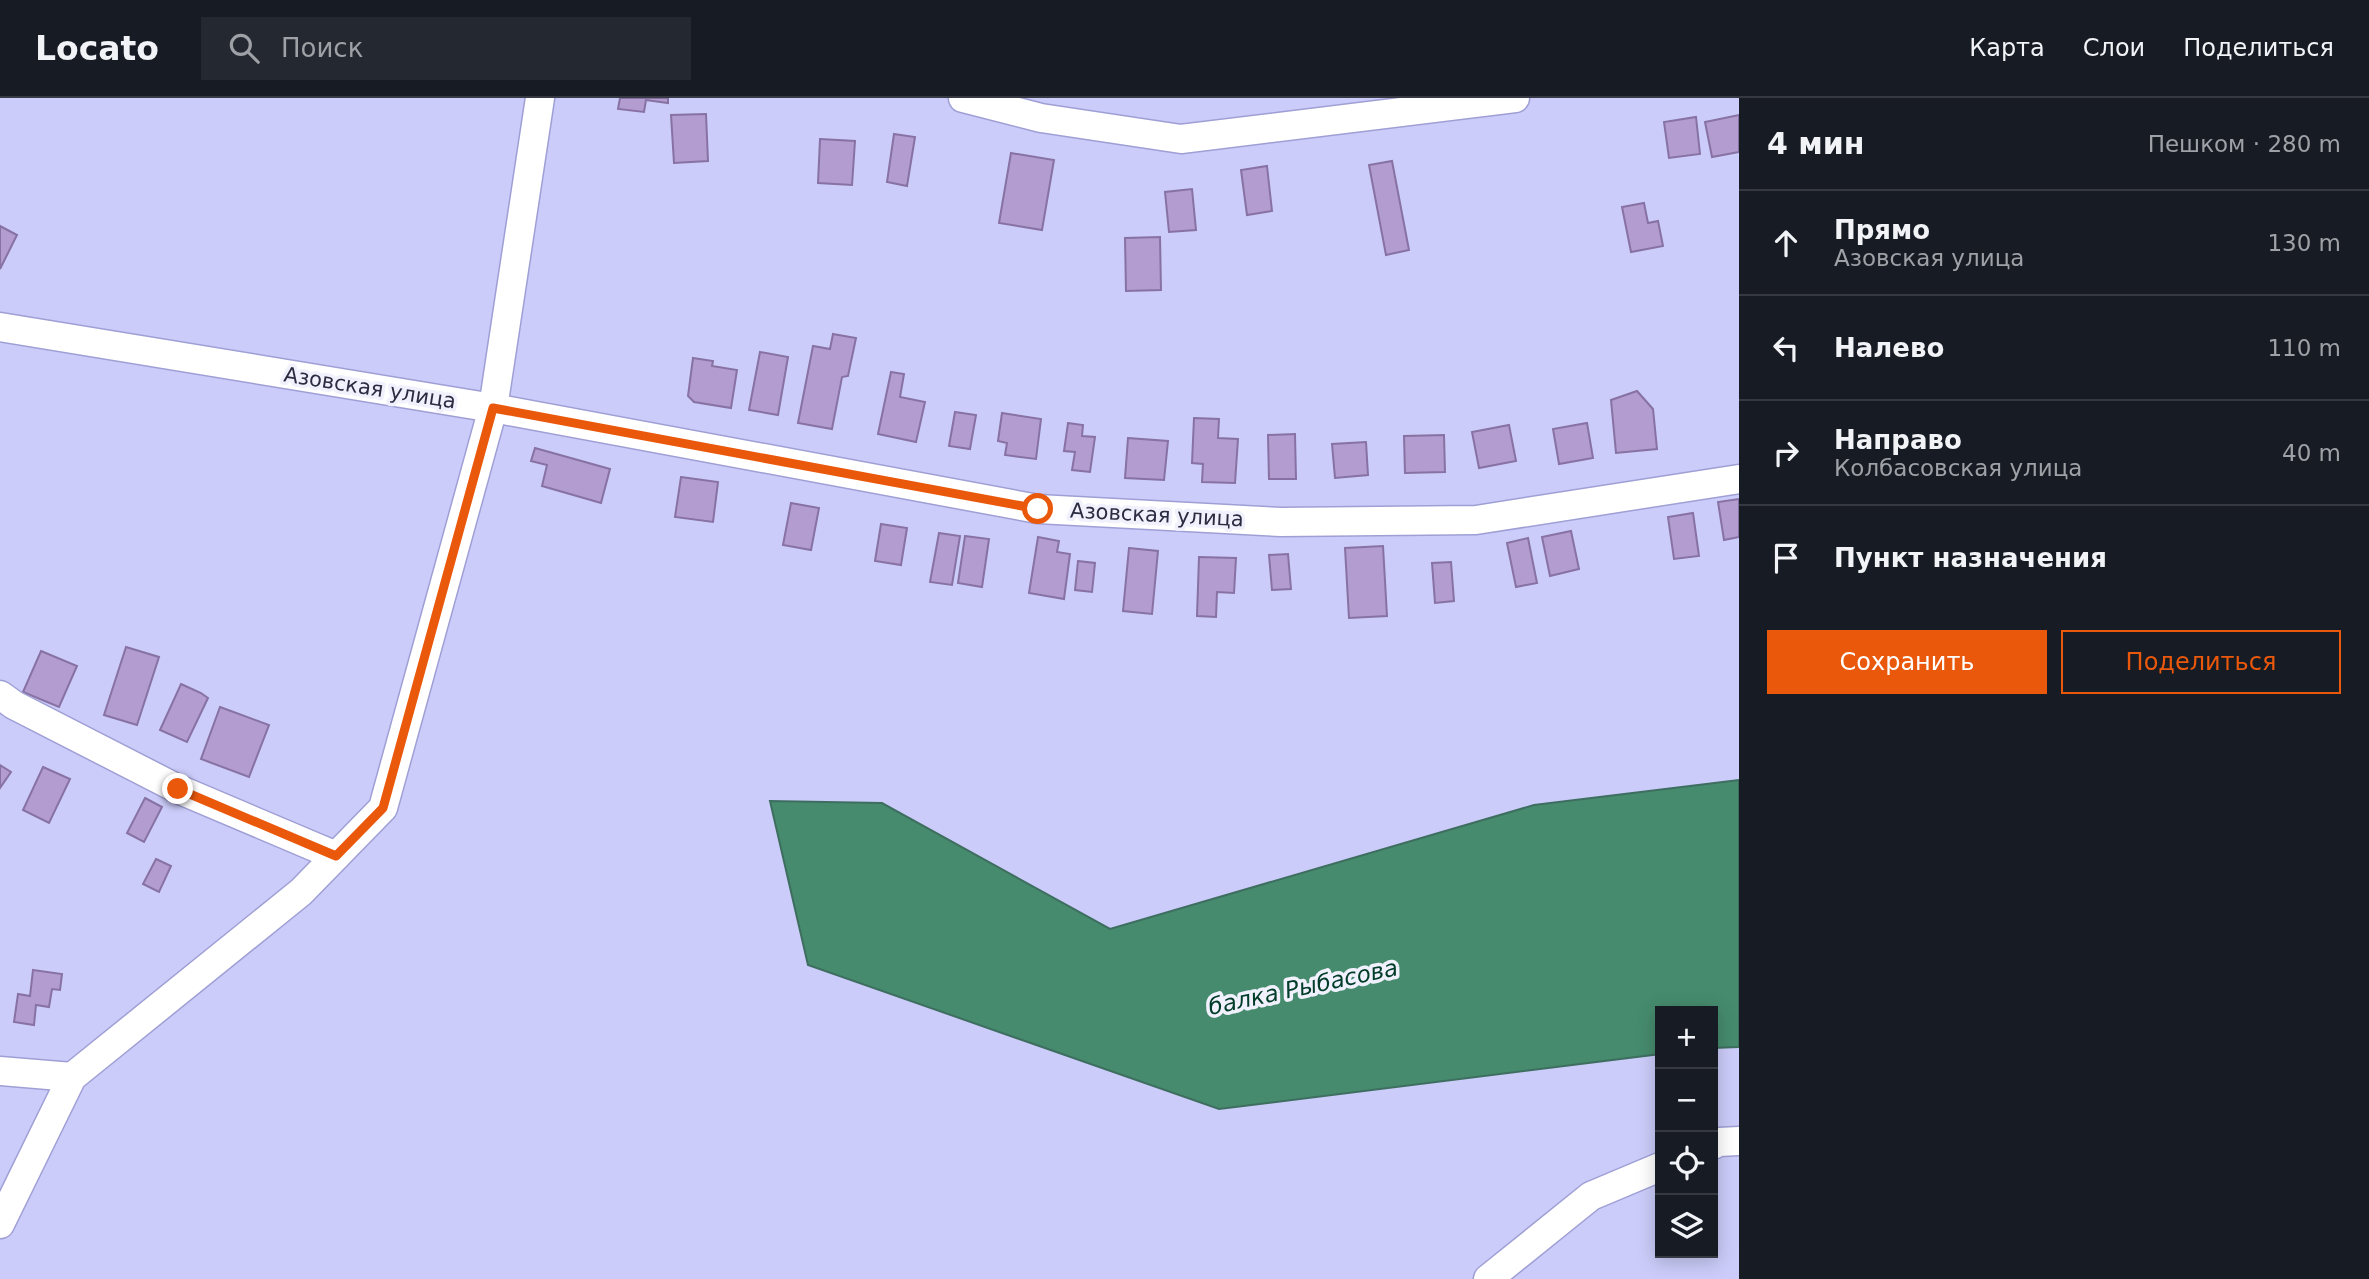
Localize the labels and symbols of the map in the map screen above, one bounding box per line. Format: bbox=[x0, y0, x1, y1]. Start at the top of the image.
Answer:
street label: Азовская улица bbox=[282, 363, 458, 413]
route start bbox=[1022, 493, 1053, 524]
street label: Азовская улица bbox=[1070, 498, 1244, 532]
route end bbox=[162, 773, 193, 804]
water label: балка Рыбасова bbox=[1206, 954, 1400, 1020]

